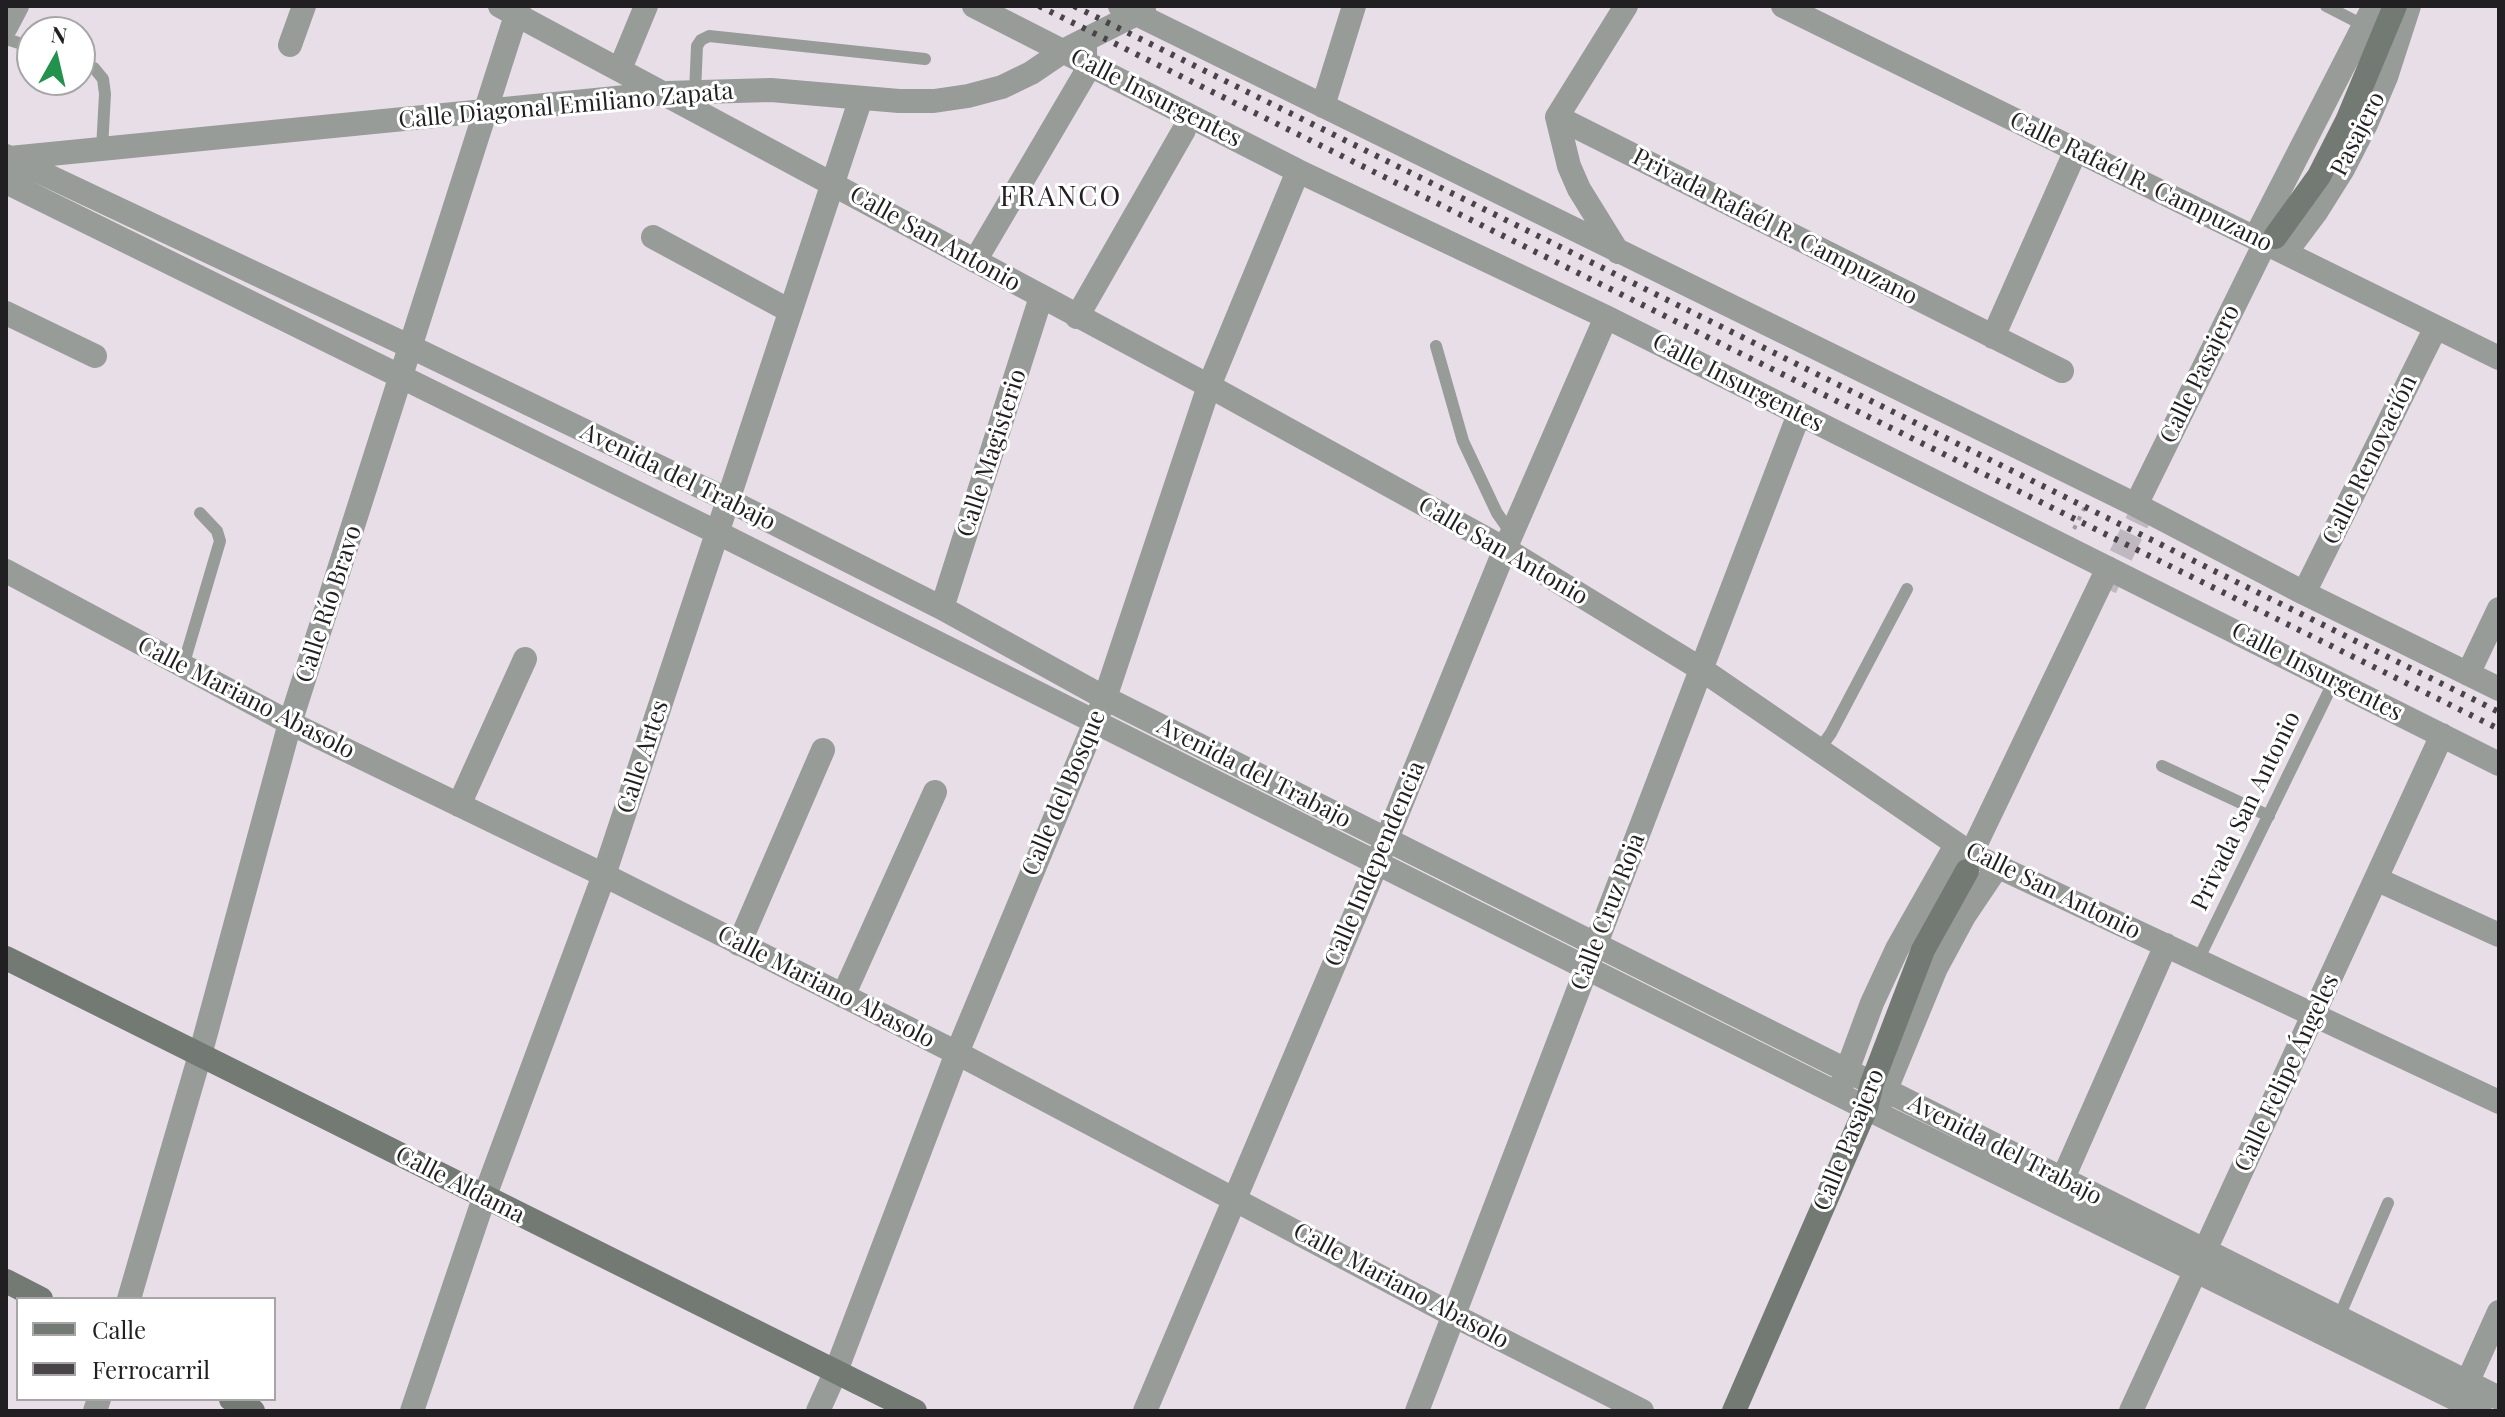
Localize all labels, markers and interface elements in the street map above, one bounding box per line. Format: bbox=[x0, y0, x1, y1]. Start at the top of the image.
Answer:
north arrow bbox=[16, 16, 96, 96]
text: N bbox=[49, 18, 69, 50]
street label: Calle Insurgentes bbox=[1066, 42, 1246, 154]
street label: Calle Diagonal Emiliano Zapata bbox=[397, 77, 735, 135]
street label: Pasajero bbox=[2325, 87, 2391, 181]
street label: Calle Rafaél R. Campuzano bbox=[2005, 106, 2277, 258]
street label: Privada Rafaél R. Campuzano bbox=[1628, 143, 1922, 311]
street label: Calle San Antonio bbox=[845, 180, 1025, 298]
district label: FRANCO bbox=[1000, 180, 1122, 214]
street label: Calle Pasajero bbox=[2154, 300, 2246, 448]
street label: Calle Insurgentes bbox=[1648, 327, 1828, 439]
street label: Calle Magisterio bbox=[951, 365, 1033, 541]
street label: Calle Renovación bbox=[2317, 371, 2423, 549]
street label: Avenida del Trabajo bbox=[576, 417, 780, 537]
street label: Calle San Antonio bbox=[1413, 491, 1593, 611]
street label: Calle Río Bravo bbox=[290, 522, 368, 686]
street label: Calle Insurgentes bbox=[2227, 616, 2407, 728]
street label: Calle Mariano Abasolo bbox=[133, 631, 359, 765]
street label: Calle Artes bbox=[611, 697, 675, 817]
street label: Calle del Bosque bbox=[1016, 706, 1112, 880]
street label: Privada San Antonio bbox=[2185, 707, 2307, 915]
street label: Avenida del Trabajo bbox=[1152, 712, 1356, 834]
street label: Calle Independencia bbox=[1319, 757, 1431, 971]
street label: Calle Cruz Roja bbox=[1565, 830, 1651, 994]
street label: Calle San Antonio bbox=[1961, 836, 2145, 946]
street label: Calle Mariano Abasolo bbox=[713, 920, 939, 1054]
street label: Calle Felipe Ángeles bbox=[2229, 970, 2345, 1176]
street label: Calle Pasajero bbox=[1807, 1065, 1891, 1215]
street label: Avenida del Trabajo bbox=[1903, 1089, 2107, 1211]
street label: Calle Aldama bbox=[391, 1140, 529, 1230]
street label: Calle Mariano Abasolo bbox=[1288, 1217, 1514, 1355]
legend bbox=[16, 1297, 276, 1401]
text: Calle bbox=[92, 1313, 146, 1345]
text: Ferrocarril bbox=[92, 1353, 210, 1385]

